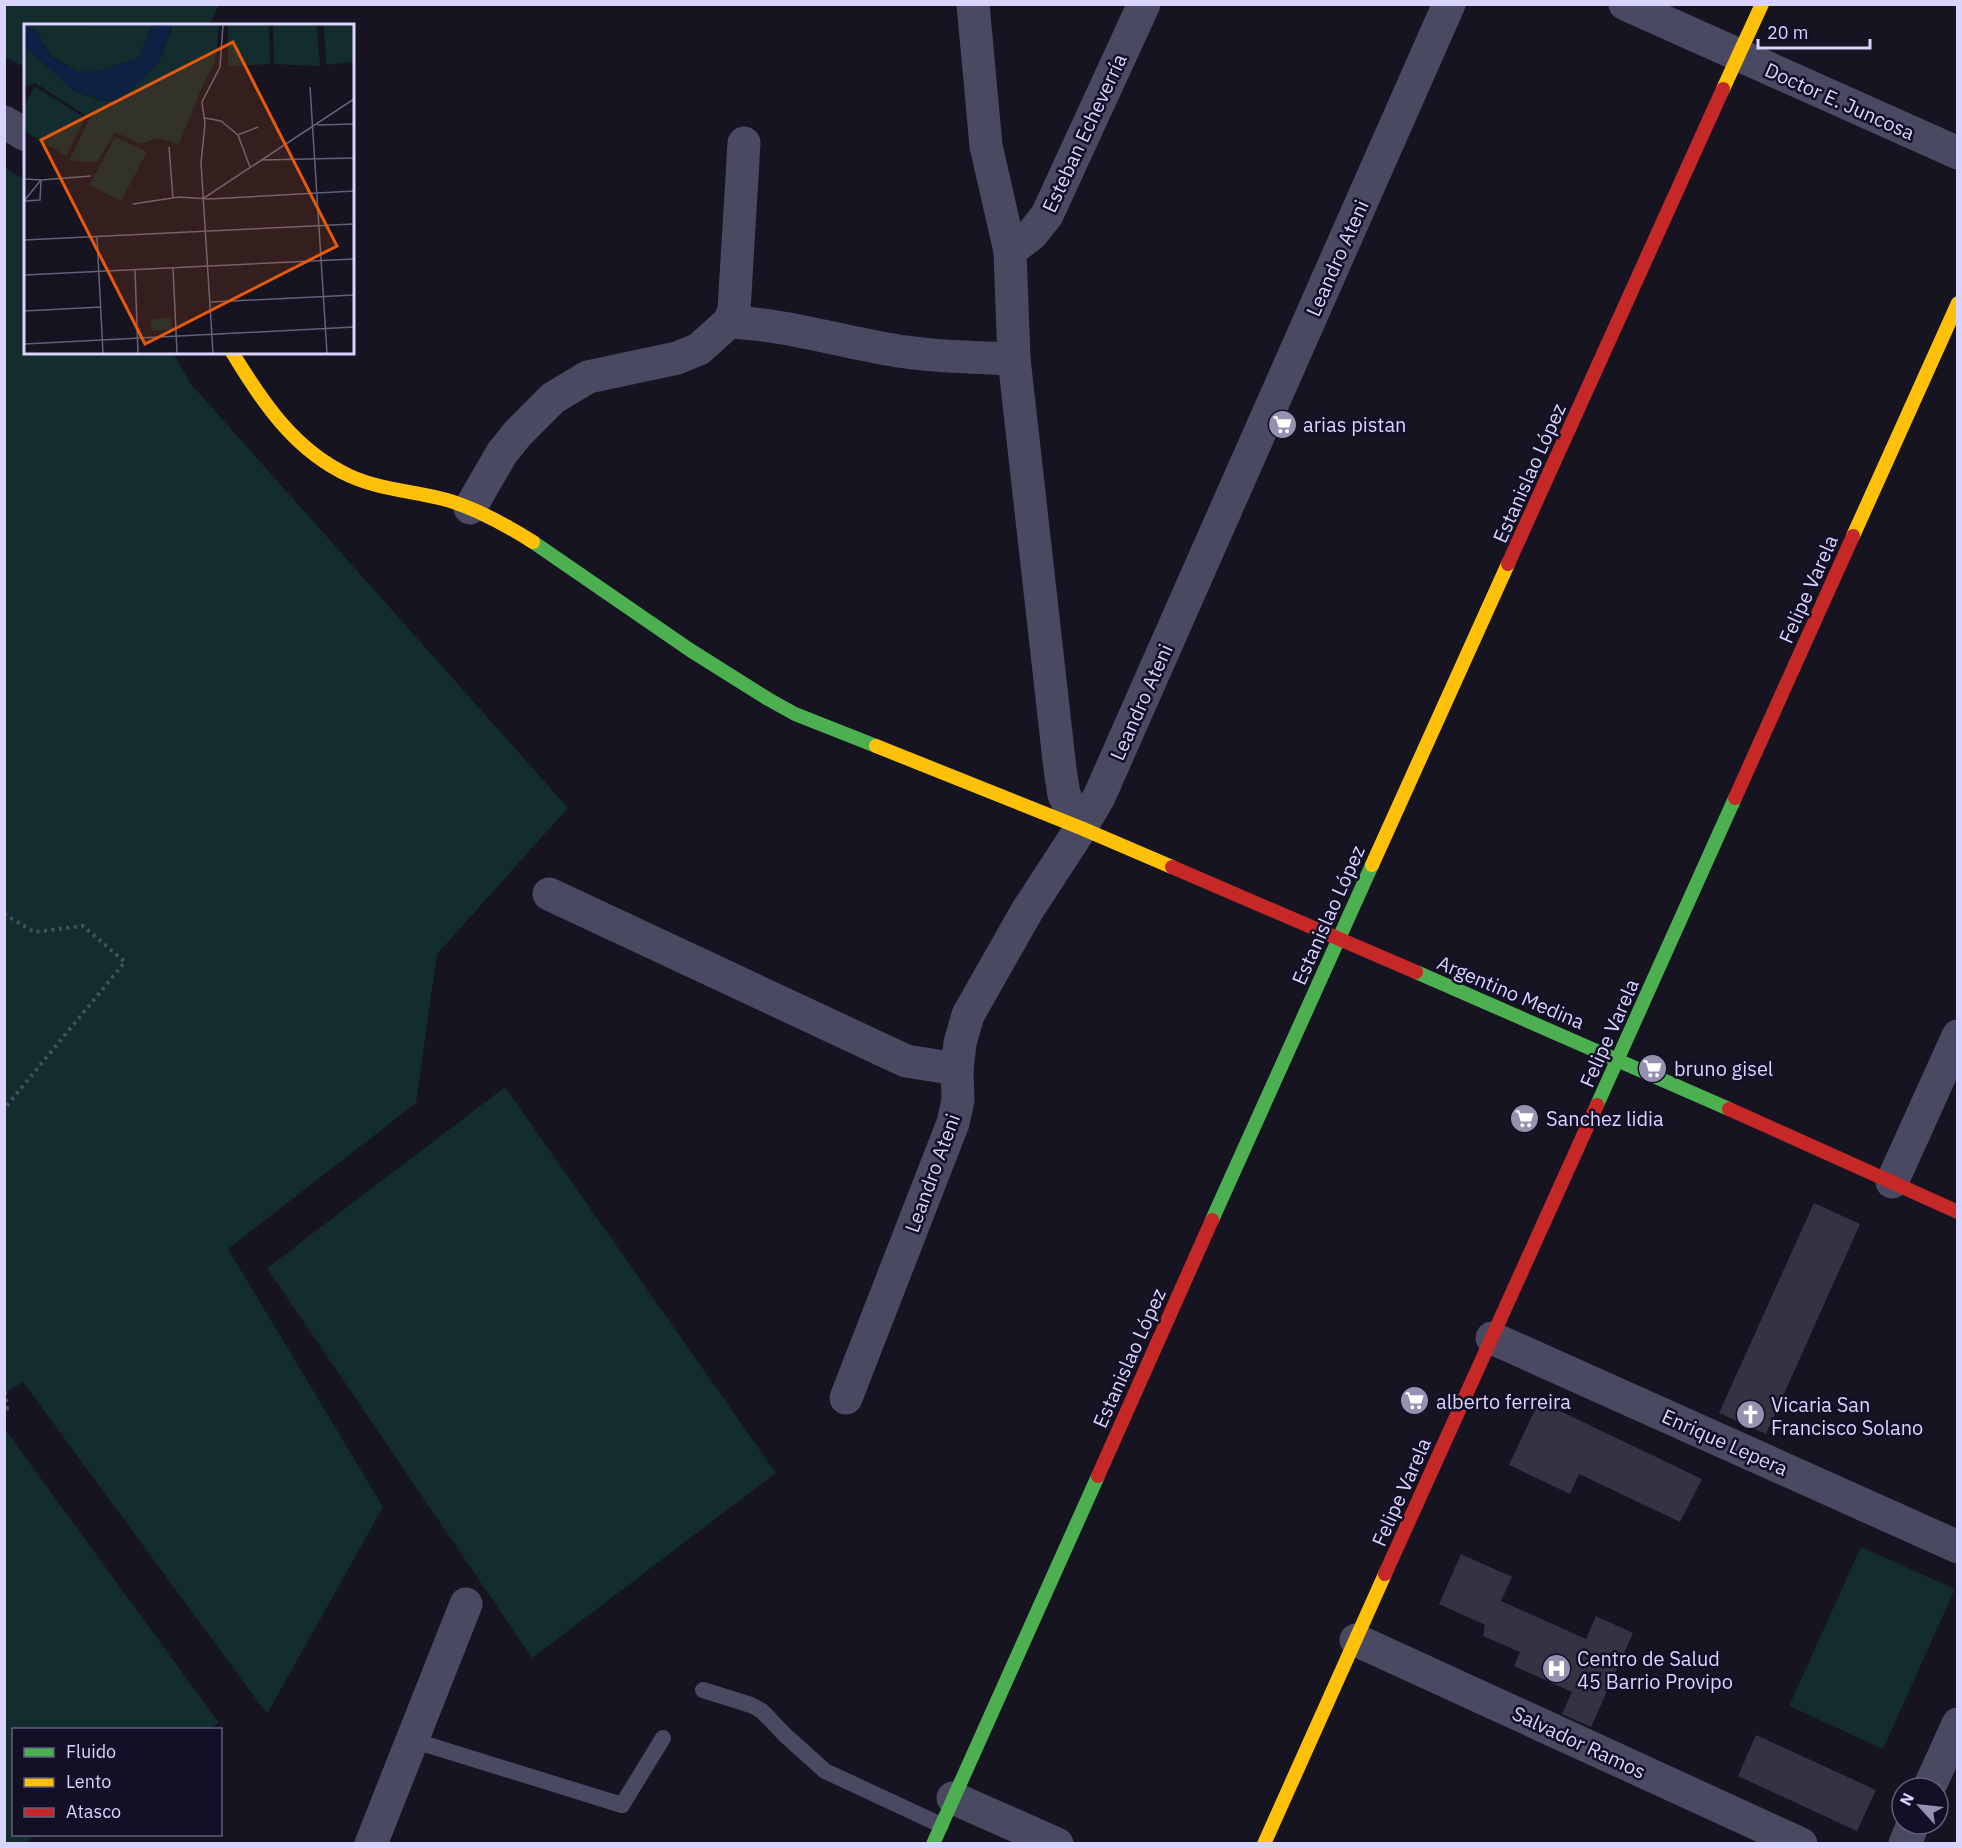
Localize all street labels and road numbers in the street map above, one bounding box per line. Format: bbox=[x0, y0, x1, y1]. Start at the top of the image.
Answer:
street label: Esteban Echeverría bbox=[1035, 49, 1133, 217]
street label: Doctor E. Juncosa bbox=[1761, 56, 1919, 146]
street label: Leandro Ateni bbox=[1299, 196, 1375, 320]
street label: Estanislao López bbox=[1486, 399, 1572, 547]
street label: Felipe Varela bbox=[1772, 530, 1844, 647]
street label: Leandro Ateni bbox=[1103, 640, 1179, 764]
street label: Estanislao López bbox=[1285, 841, 1371, 989]
street label: Argentino Medina bbox=[1433, 949, 1589, 1035]
street label: Felipe Varela bbox=[1573, 974, 1645, 1091]
street label: Leandro Ateni bbox=[898, 1110, 966, 1236]
street label: Estanislao López bbox=[1086, 1284, 1172, 1432]
street label: Enrique Lepera bbox=[1658, 1402, 1793, 1482]
street label: Felipe Varela bbox=[1365, 1433, 1437, 1550]
street label: Salvador Ramos bbox=[1508, 1699, 1650, 1785]

